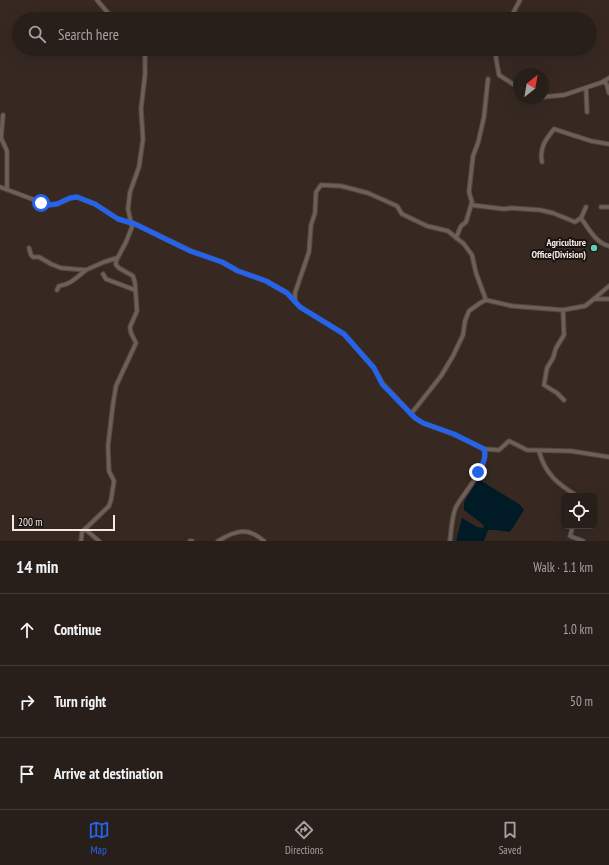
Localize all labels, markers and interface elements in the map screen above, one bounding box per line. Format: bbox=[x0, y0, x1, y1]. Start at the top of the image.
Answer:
search box bbox=[12, 12, 597, 56]
icon: search bbox=[26, 23, 48, 45]
text: Search here bbox=[58, 25, 119, 44]
north arrow bbox=[513, 68, 549, 104]
route start bbox=[32, 194, 50, 212]
place label: Agriculture Office(Division) bbox=[531, 236, 586, 261]
marker: Agriculture Office(Division) bbox=[589, 243, 599, 253]
route end bbox=[469, 463, 487, 481]
map controls bbox=[561, 493, 597, 529]
button: locate bbox=[561, 493, 597, 529]
scale bar bbox=[12, 513, 115, 532]
text: 200 m bbox=[18, 515, 42, 529]
text: 14 min bbox=[16, 556, 58, 578]
text: Walk · 1.1 km bbox=[533, 559, 593, 576]
icon: ahead bbox=[16, 619, 38, 641]
text: Continue bbox=[54, 620, 101, 639]
text: 1.0 km bbox=[563, 621, 593, 638]
icon: right bbox=[16, 691, 38, 713]
text: Turn right bbox=[54, 692, 106, 711]
text: 50 m bbox=[570, 693, 593, 710]
icon: arrive bbox=[16, 763, 38, 785]
text: Arrive at destination bbox=[54, 764, 163, 783]
tab: Map bbox=[88, 819, 110, 857]
tab: Directions bbox=[285, 819, 323, 857]
tab: Saved bbox=[499, 819, 521, 857]

